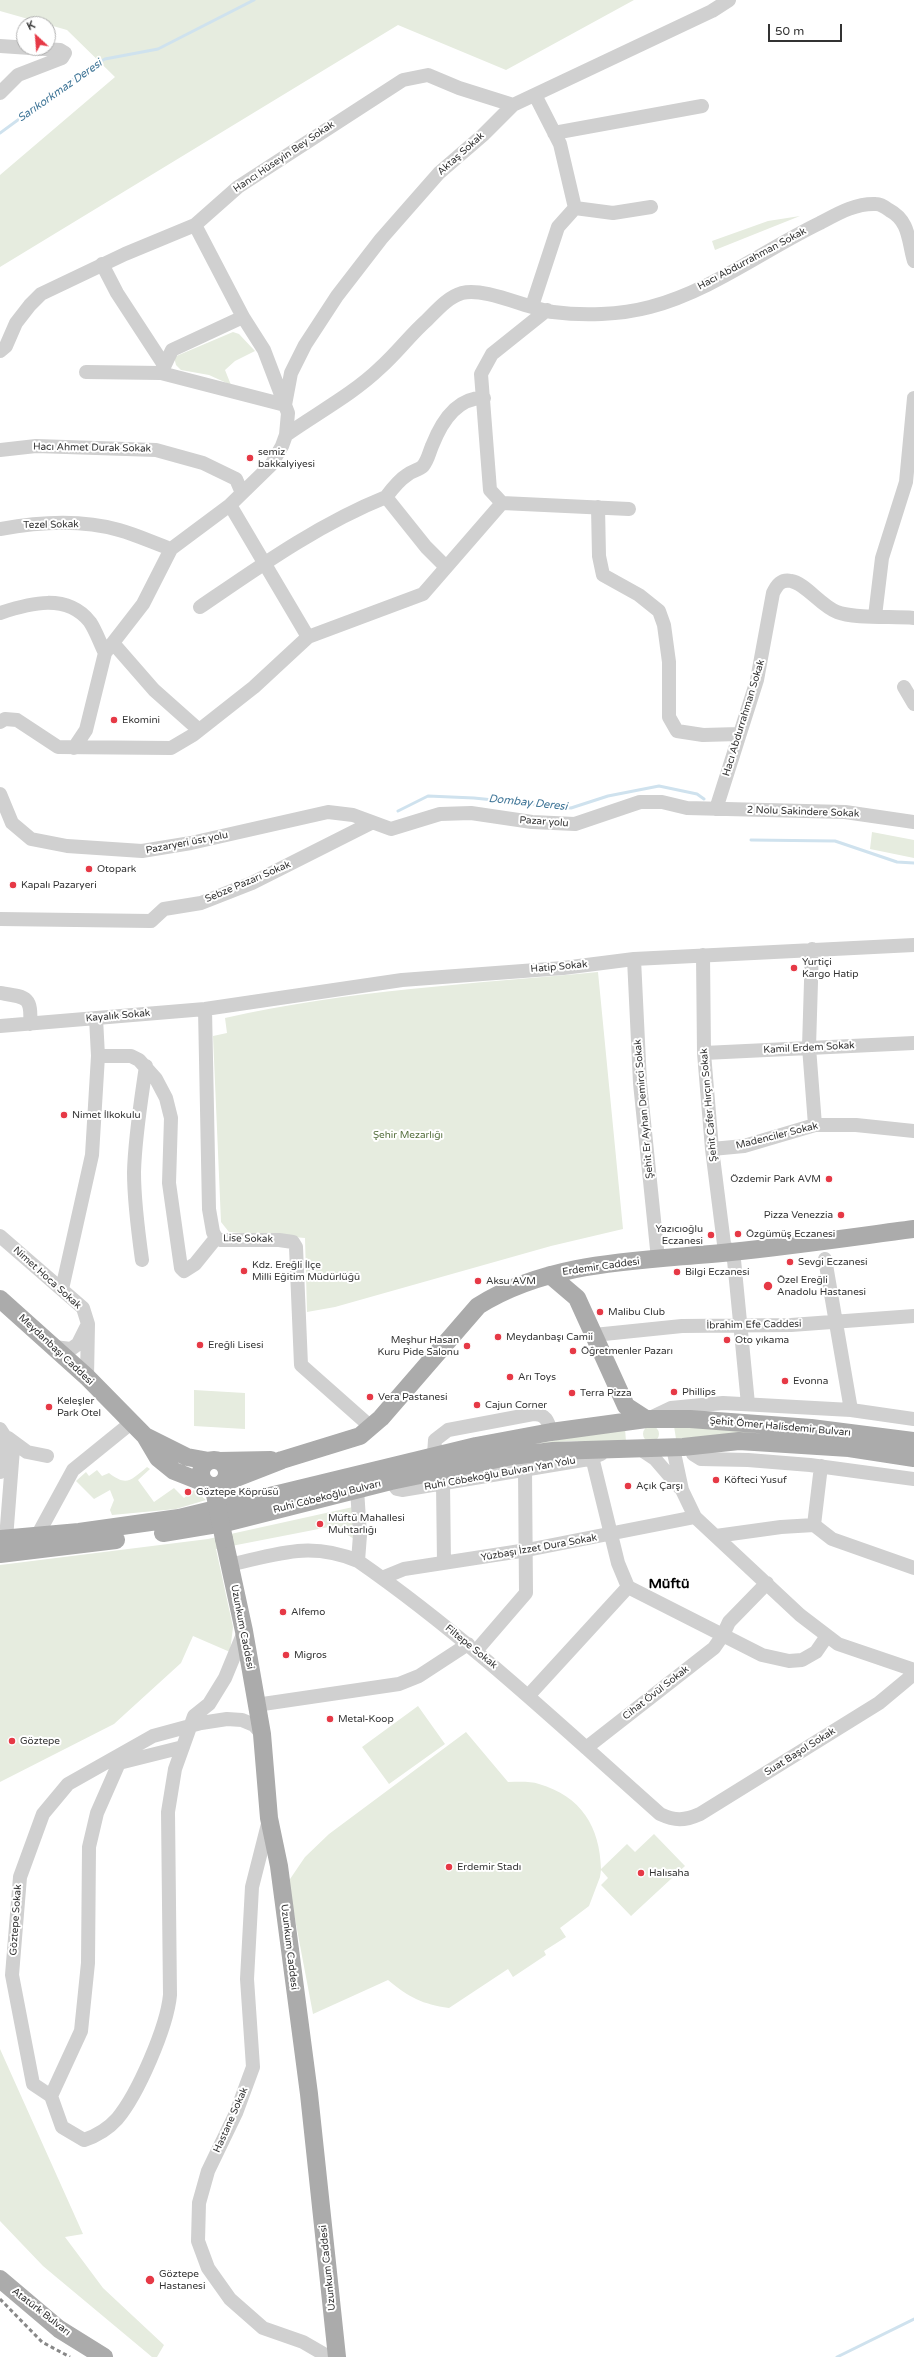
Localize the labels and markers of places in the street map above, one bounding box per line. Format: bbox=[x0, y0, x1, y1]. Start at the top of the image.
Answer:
place label: semiz bakkalyiyesi bbox=[258, 446, 315, 470]
marker: semiz bakkalyiyesi bbox=[245, 453, 255, 463]
place label: Ekomini bbox=[122, 714, 160, 726]
marker: Ekomini bbox=[109, 715, 119, 725]
place label: Otopark bbox=[97, 863, 136, 875]
marker: Otopark bbox=[84, 864, 94, 874]
place label: Kapalı Pazaryeri bbox=[21, 879, 97, 891]
marker: Kapalı Pazaryeri bbox=[8, 880, 18, 890]
place label: Yurtiçi Kargo Hatip bbox=[802, 956, 859, 980]
marker: Yurtiçi Kargo Hatip bbox=[789, 963, 799, 973]
place label: Nimet İlkokulu bbox=[72, 1109, 140, 1121]
marker: Nimet İlkokulu bbox=[59, 1110, 69, 1120]
place label: Özdemir Park AVM bbox=[730, 1173, 821, 1185]
marker: Özdemir Park AVM bbox=[824, 1174, 834, 1184]
place label: Pizza Venezzia bbox=[764, 1209, 833, 1221]
marker: Pizza Venezzia bbox=[836, 1210, 846, 1220]
place label: Yazıcıoğlu Eczanesi bbox=[656, 1223, 703, 1246]
place label: Özgümüş Eczanesi bbox=[746, 1228, 835, 1240]
marker: Özgümüş Eczanesi bbox=[733, 1229, 743, 1239]
marker: Yazıcıoğlu Eczanesi bbox=[706, 1230, 716, 1240]
place label: Sevgi Eczanesi bbox=[798, 1256, 868, 1268]
marker: Sevgi Eczanesi bbox=[785, 1257, 795, 1267]
place label: Kdz. Ereğli İlçe Milli Eğitim Müdürlüğü bbox=[252, 1259, 360, 1282]
marker: Kdz. Ereğli İlçe Milli Eğitim Müdürlüğü bbox=[239, 1266, 249, 1276]
place label: Bilgi Eczanesi bbox=[685, 1266, 749, 1278]
marker: Bilgi Eczanesi bbox=[672, 1267, 682, 1277]
place label: Özel Ereğli Anadolu Hastanesi bbox=[777, 1274, 866, 1298]
place label: Aksu AVM bbox=[486, 1275, 536, 1287]
marker: Aksu AVM bbox=[473, 1276, 483, 1286]
marker: Özel Ereğli Anadolu Hastanesi bbox=[762, 1280, 774, 1292]
place label: Malibu Club bbox=[608, 1306, 665, 1318]
marker: Malibu Club bbox=[595, 1307, 605, 1317]
place label: Meydanbaşı Camii bbox=[506, 1331, 593, 1343]
marker: Meydanbaşı Camii bbox=[493, 1332, 503, 1342]
place label: Meşhur Hasan Kuru Pide Salonu bbox=[378, 1334, 459, 1358]
place label: Oto yıkama bbox=[735, 1334, 789, 1346]
marker: Oto yıkama bbox=[722, 1335, 732, 1345]
place label: Ereğli Lisesi bbox=[208, 1339, 264, 1351]
marker: Ereğli Lisesi bbox=[195, 1340, 205, 1350]
marker: Meşhur Hasan Kuru Pide Salonu bbox=[462, 1341, 472, 1351]
place label: Öğretmenler Pazarı bbox=[581, 1345, 673, 1357]
marker: Öğretmenler Pazarı bbox=[568, 1346, 578, 1356]
place label: Arı Toys bbox=[518, 1371, 556, 1383]
marker: Arı Toys bbox=[505, 1372, 515, 1382]
place label: Evonna bbox=[793, 1375, 828, 1387]
marker: Evonna bbox=[780, 1376, 790, 1386]
place label: Phillips bbox=[682, 1386, 716, 1398]
place label: Terra Pizza bbox=[580, 1387, 632, 1399]
marker: Phillips bbox=[669, 1387, 679, 1397]
marker: Terra Pizza bbox=[567, 1388, 577, 1398]
place label: Vera Pastanesi bbox=[378, 1391, 447, 1403]
marker: Vera Pastanesi bbox=[365, 1392, 375, 1402]
place label: Keleşler Park Otel bbox=[57, 1395, 101, 1418]
place label: Cajun Corner bbox=[485, 1399, 547, 1411]
marker: Cajun Corner bbox=[472, 1400, 482, 1410]
marker: Keleşler Park Otel bbox=[44, 1402, 54, 1412]
place label: Köfteci Yusuf bbox=[724, 1474, 787, 1486]
marker: Köfteci Yusuf bbox=[711, 1475, 721, 1485]
place label: Açık Çarşı bbox=[636, 1480, 683, 1492]
marker: Açık Çarşı bbox=[623, 1481, 633, 1491]
place label: Göztepe Köprüsü bbox=[196, 1486, 279, 1498]
marker: Göztepe Köprüsü bbox=[183, 1487, 193, 1497]
place label: Müftü Mahallesi Muhtarlığı bbox=[328, 1512, 405, 1536]
marker: Müftü Mahallesi Muhtarlığı bbox=[315, 1519, 325, 1529]
place label: Alfemo bbox=[291, 1606, 325, 1618]
marker: Alfemo bbox=[278, 1607, 288, 1617]
place label: Migros bbox=[294, 1649, 327, 1661]
marker: Migros bbox=[281, 1650, 291, 1660]
place label: Metal-Koop bbox=[338, 1713, 394, 1725]
marker: Metal-Koop bbox=[325, 1714, 335, 1724]
place label: Göztepe bbox=[20, 1735, 60, 1747]
marker: Göztepe bbox=[7, 1736, 17, 1746]
place label: Erdemir Stadı bbox=[457, 1861, 521, 1873]
marker: Erdemir Stadı bbox=[444, 1862, 454, 1872]
place label: Halısaha bbox=[649, 1867, 689, 1879]
marker: Halısaha bbox=[636, 1868, 646, 1878]
place label: Göztepe Hastanesi bbox=[159, 2268, 205, 2292]
marker: Göztepe Hastanesi bbox=[144, 2274, 156, 2286]

